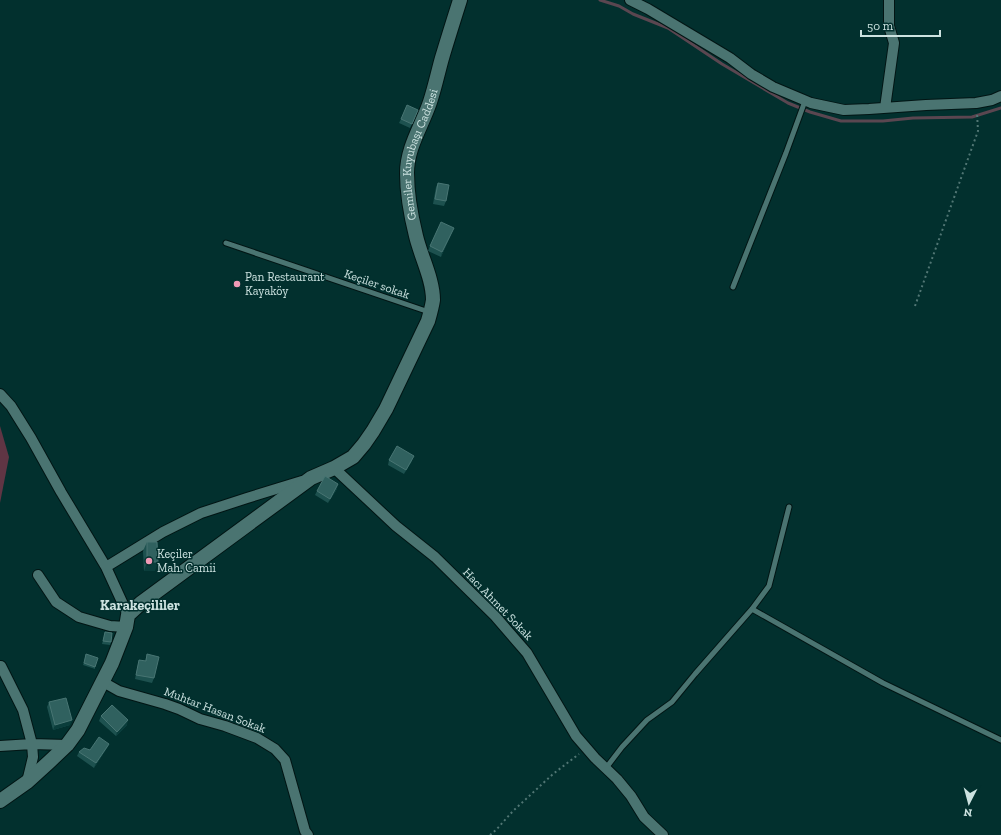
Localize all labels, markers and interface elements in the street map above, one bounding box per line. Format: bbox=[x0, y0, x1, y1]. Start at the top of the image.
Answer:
scale bar bbox=[861, 12, 940, 38]
text: 50 m bbox=[867, 19, 894, 33]
street label: Gemiler Kuyubaşı Caddesi bbox=[400, 87, 441, 221]
street label: Keçiler sokak bbox=[343, 266, 412, 302]
place label: Pan Restaurant Kayaköy bbox=[245, 270, 325, 298]
marker: Pan Restaurant Kayaköy bbox=[232, 279, 242, 289]
place label: Keçiler Mah. Camii bbox=[157, 547, 217, 575]
marker: Keçiler Mah. Camii bbox=[144, 556, 154, 566]
street label: Hacı Ahmet Sokak bbox=[460, 565, 536, 643]
district label: Karakeçililer bbox=[100, 597, 180, 614]
street label: Muhtar Hasan Sokak bbox=[162, 684, 269, 736]
north arrow bbox=[949, 783, 989, 823]
text: N bbox=[963, 805, 973, 819]

